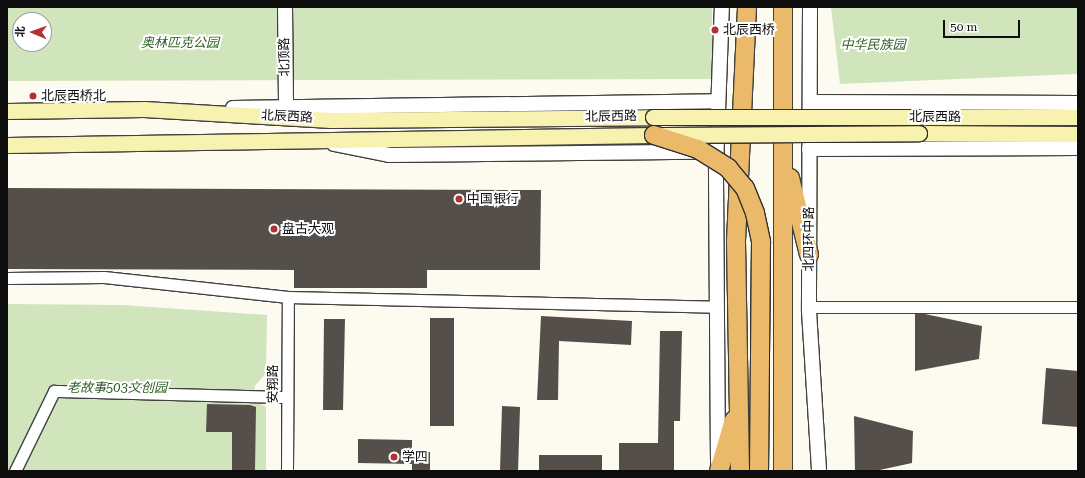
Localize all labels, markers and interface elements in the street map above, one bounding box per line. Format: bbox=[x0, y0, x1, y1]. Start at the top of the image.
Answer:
north arrow bbox=[12, 12, 52, 52]
scale bar bbox=[945, 12, 1022, 38]
text: 50 m bbox=[950, 20, 977, 34]
place label: 北辰西桥 bbox=[723, 22, 775, 38]
marker: 北辰西桥 bbox=[710, 25, 720, 35]
text: 北 bbox=[14, 26, 27, 37]
park label: 奥林匹克公园 bbox=[141, 35, 219, 51]
street label: 北顶路 bbox=[277, 37, 293, 77]
park label: 中华民族园 bbox=[841, 37, 905, 53]
place label: 北辰西桥北 bbox=[41, 88, 106, 104]
marker: 北辰西桥北 bbox=[28, 91, 38, 101]
street label: 北辰西路 bbox=[261, 108, 313, 126]
street label: 北辰西路 bbox=[585, 109, 637, 125]
street label: 北辰西路 bbox=[909, 109, 961, 125]
place label: 中国银行 bbox=[467, 191, 519, 207]
marker: 中国银行 bbox=[454, 194, 464, 204]
street label: 北四环中路 bbox=[801, 207, 817, 271]
place label: 盘古大观 bbox=[282, 221, 334, 237]
marker: 盘古大观 bbox=[269, 224, 279, 234]
street label: 安翔路 bbox=[265, 365, 281, 403]
park label: 老故事503文创园 bbox=[67, 380, 167, 396]
place label: 学四 bbox=[402, 449, 428, 465]
marker: 学四 bbox=[389, 452, 399, 462]

